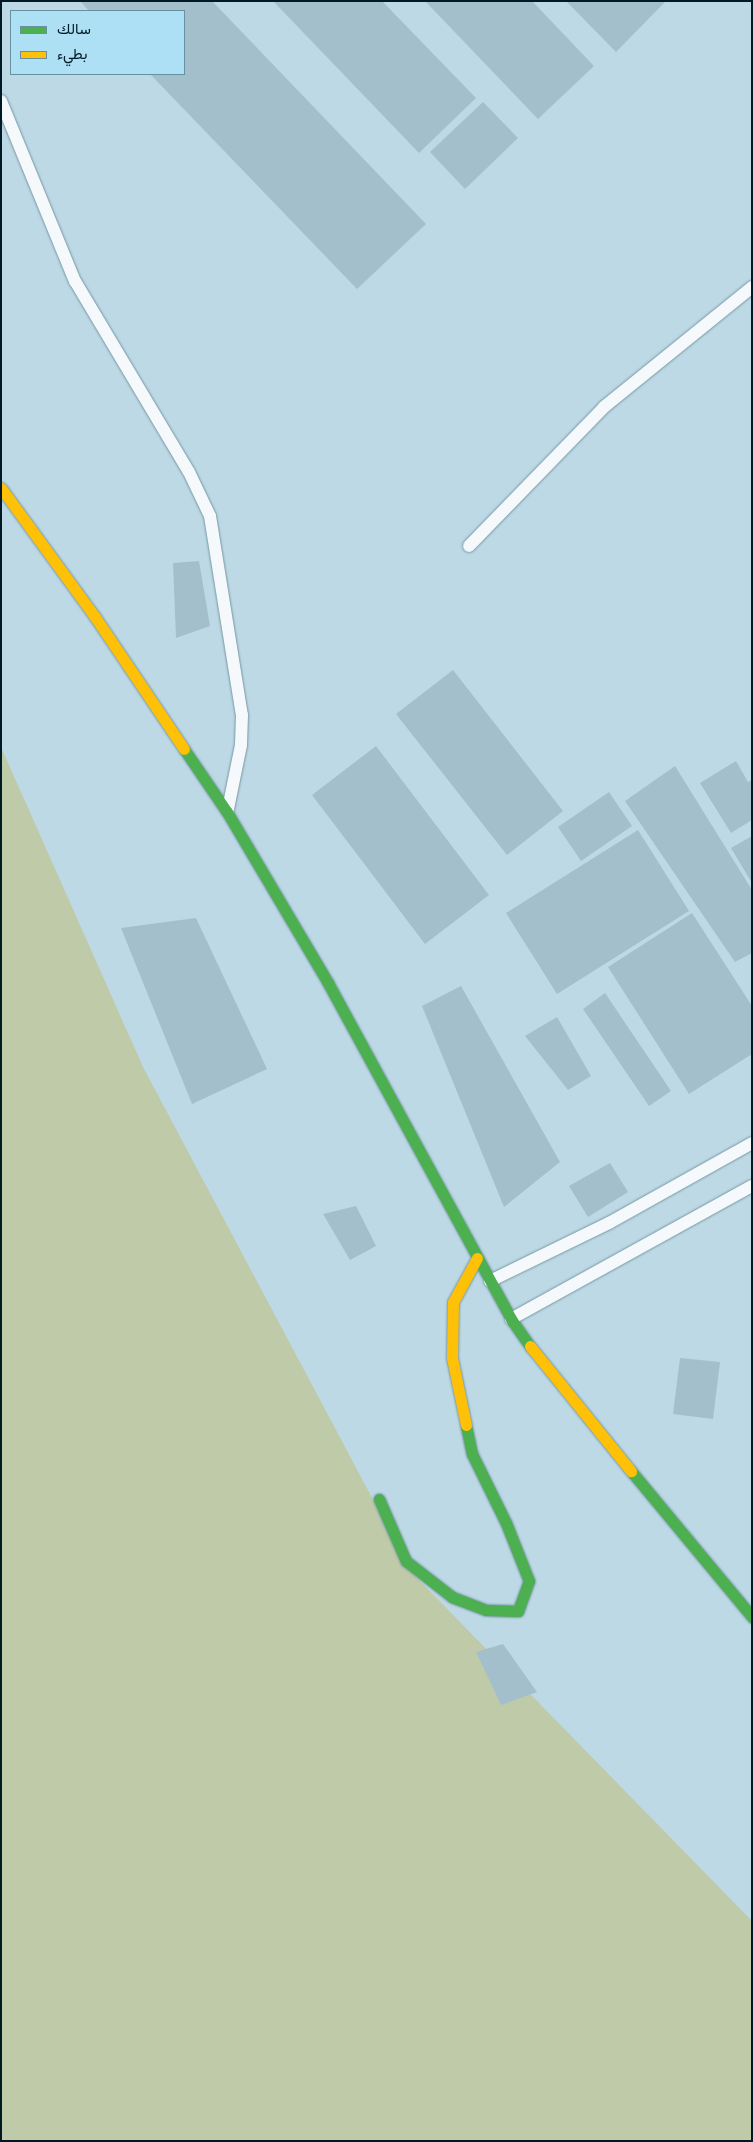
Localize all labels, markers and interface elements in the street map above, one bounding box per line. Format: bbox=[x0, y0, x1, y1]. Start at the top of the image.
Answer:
legend bbox=[10, 10, 185, 75]
text: سالك bbox=[57, 18, 91, 38]
text: بطيء bbox=[57, 43, 87, 63]

